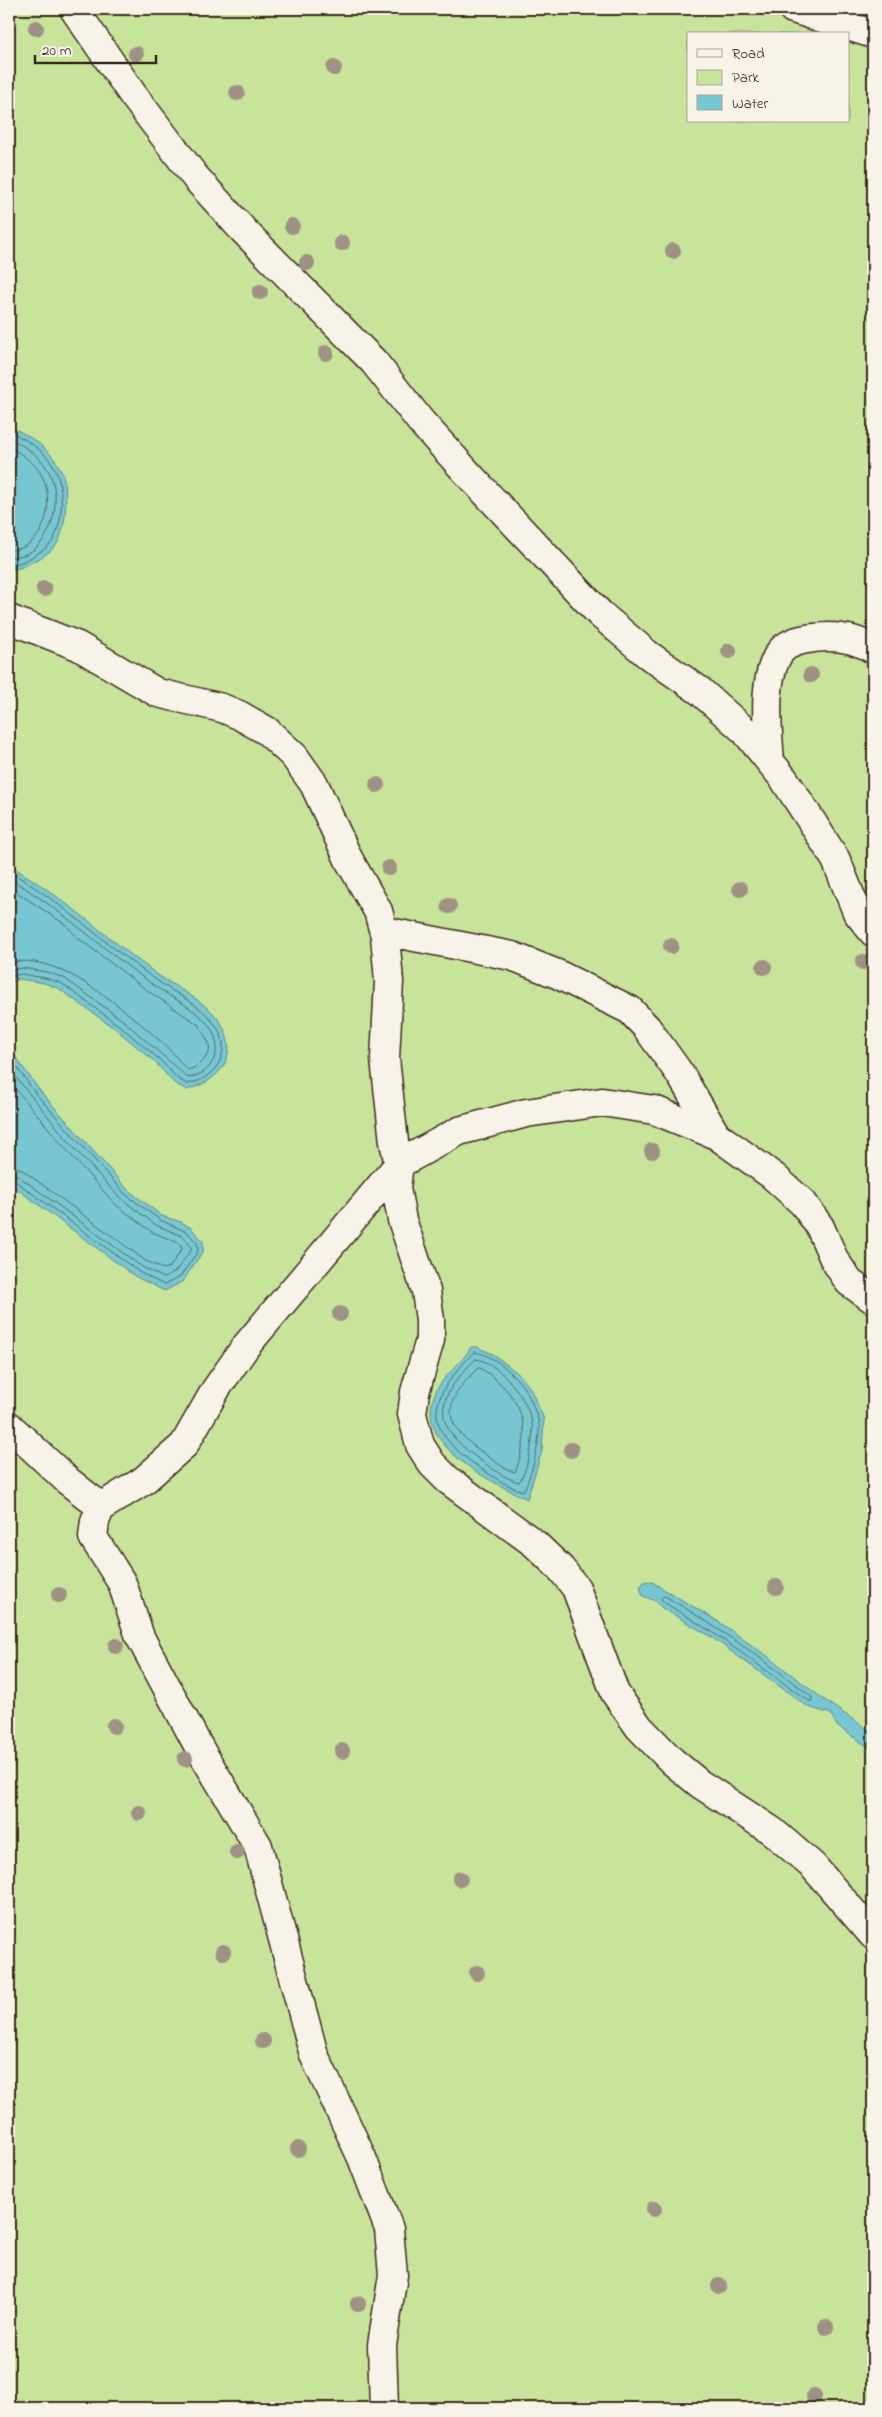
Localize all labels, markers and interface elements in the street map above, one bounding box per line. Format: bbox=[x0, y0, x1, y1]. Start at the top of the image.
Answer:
scale bar bbox=[35, 32, 156, 64]
legend bbox=[687, 32, 850, 122]
text: 20 m bbox=[42, 40, 72, 62]
text: Road bbox=[732, 43, 765, 65]
text: Park bbox=[732, 67, 760, 89]
text: Water bbox=[732, 93, 768, 115]

